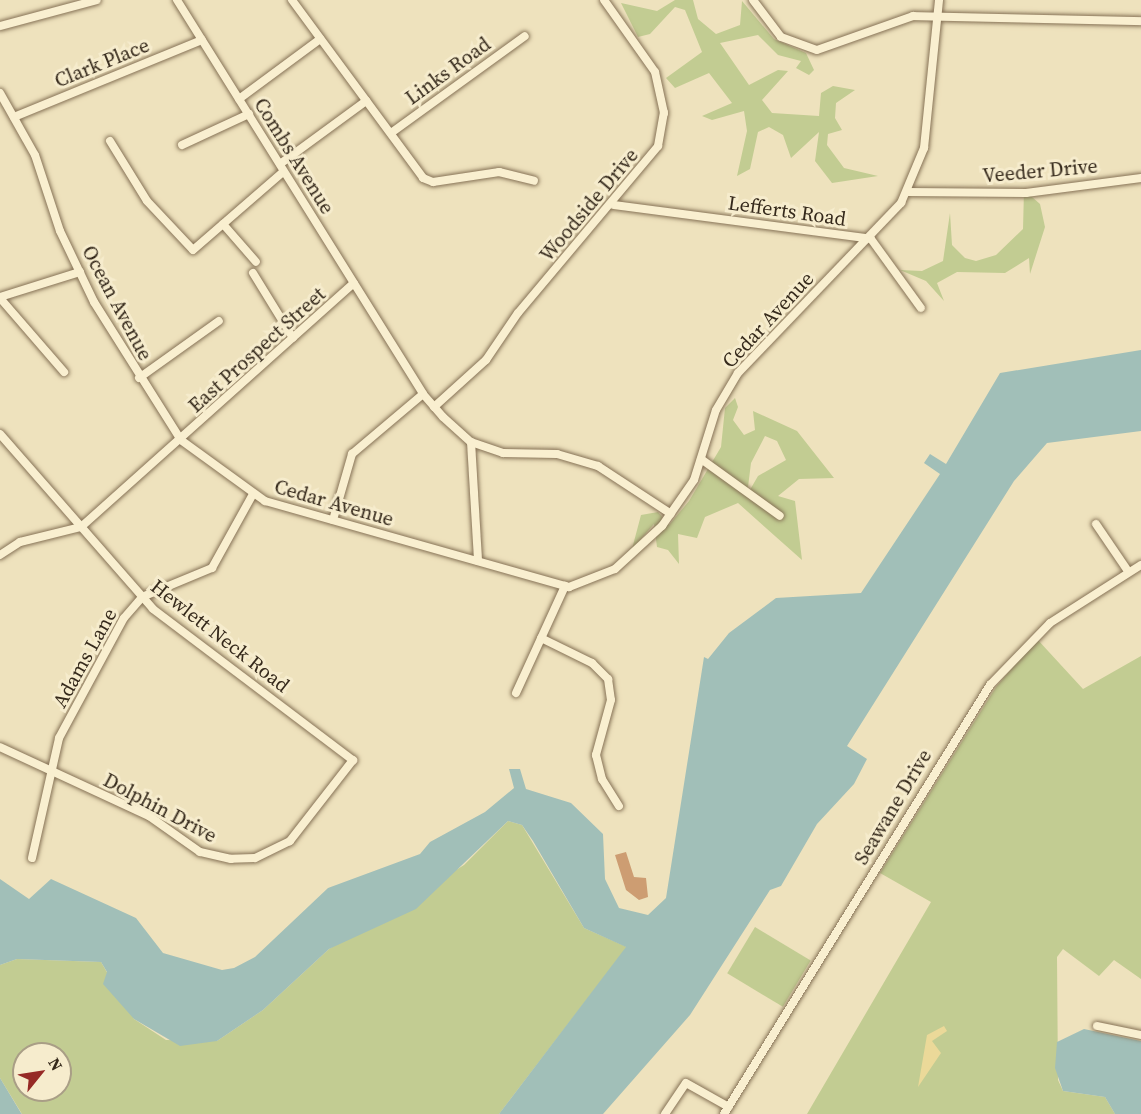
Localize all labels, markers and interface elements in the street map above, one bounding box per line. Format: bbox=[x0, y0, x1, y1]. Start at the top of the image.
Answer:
street label: Links Road bbox=[401, 32, 495, 110]
street label: Clark Place bbox=[51, 33, 153, 93]
street label: Combs Avenue bbox=[249, 94, 339, 218]
street label: Woodside Drive bbox=[535, 144, 643, 266]
street label: Veeder Drive bbox=[982, 154, 1098, 188]
street label: Lefferts Road bbox=[726, 191, 848, 231]
street label: Ocean Avenue bbox=[77, 242, 157, 364]
street label: Cedar Avenue bbox=[717, 267, 819, 373]
street label: East Prospect Street bbox=[184, 282, 330, 418]
street label: Cedar Avenue bbox=[272, 475, 396, 531]
street label: Hewlett Neck Road bbox=[146, 574, 294, 698]
street label: Adams Lane bbox=[48, 604, 122, 712]
street label: Seawane Drive bbox=[849, 745, 937, 869]
street label: Dolphin Drive bbox=[99, 768, 221, 848]
north arrow bbox=[12, 1042, 72, 1102]
text: N bbox=[43, 1053, 68, 1075]

